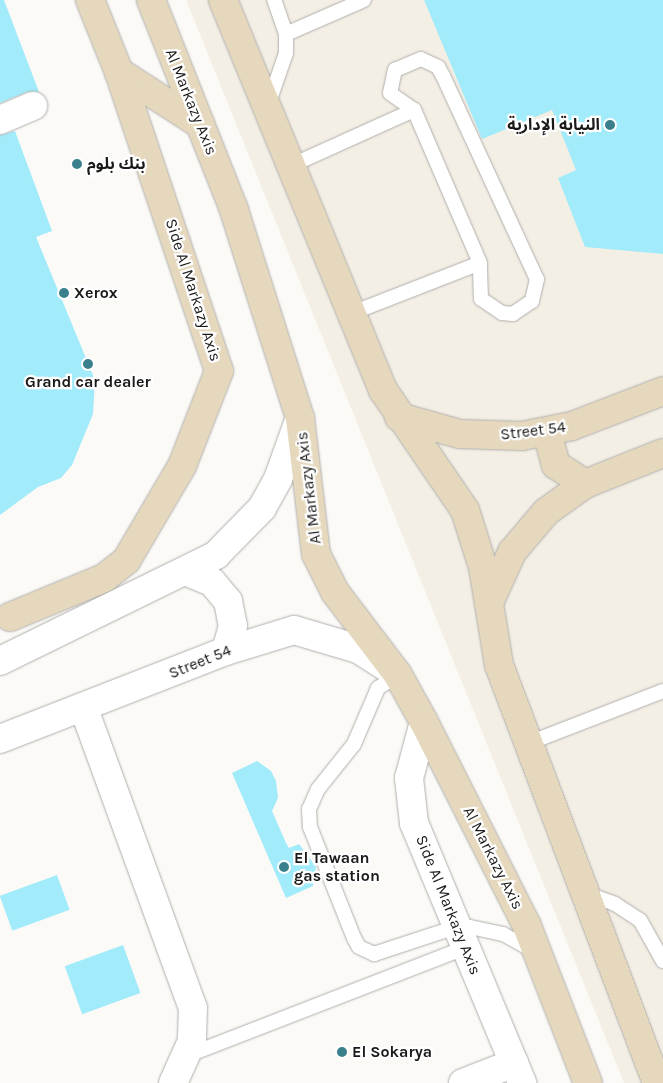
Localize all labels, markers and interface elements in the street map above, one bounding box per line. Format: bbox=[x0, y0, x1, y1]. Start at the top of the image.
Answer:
street label: Al Markazy Axis bbox=[161, 46, 221, 158]
place label: النيابة الإدارية bbox=[507, 115, 600, 135]
marker: النيابة الإدارية bbox=[604, 119, 616, 131]
place label: بنك بلوم bbox=[87, 154, 146, 174]
marker: بنك بلوم bbox=[71, 158, 83, 170]
street label: Side Al Markazy Axis bbox=[161, 216, 225, 364]
place label: Xerox bbox=[74, 283, 118, 303]
marker: Xerox bbox=[58, 287, 70, 299]
marker: Grand car dealer bbox=[82, 358, 94, 370]
place label: Grand car dealer bbox=[25, 372, 151, 392]
street label: Street 54 bbox=[499, 417, 567, 445]
street label: Al Markazy Axis bbox=[293, 431, 325, 545]
street label: Street 54 bbox=[166, 641, 234, 683]
street label: Al Markazy Axis bbox=[459, 803, 527, 913]
street label: Side Al Markazy Axis bbox=[411, 832, 485, 978]
place label: El Tawaan gas station bbox=[294, 848, 380, 886]
marker: El Tawaan gas station bbox=[278, 861, 290, 873]
place label: El Sokarya bbox=[352, 1042, 432, 1062]
marker: El Sokarya bbox=[336, 1046, 348, 1058]

